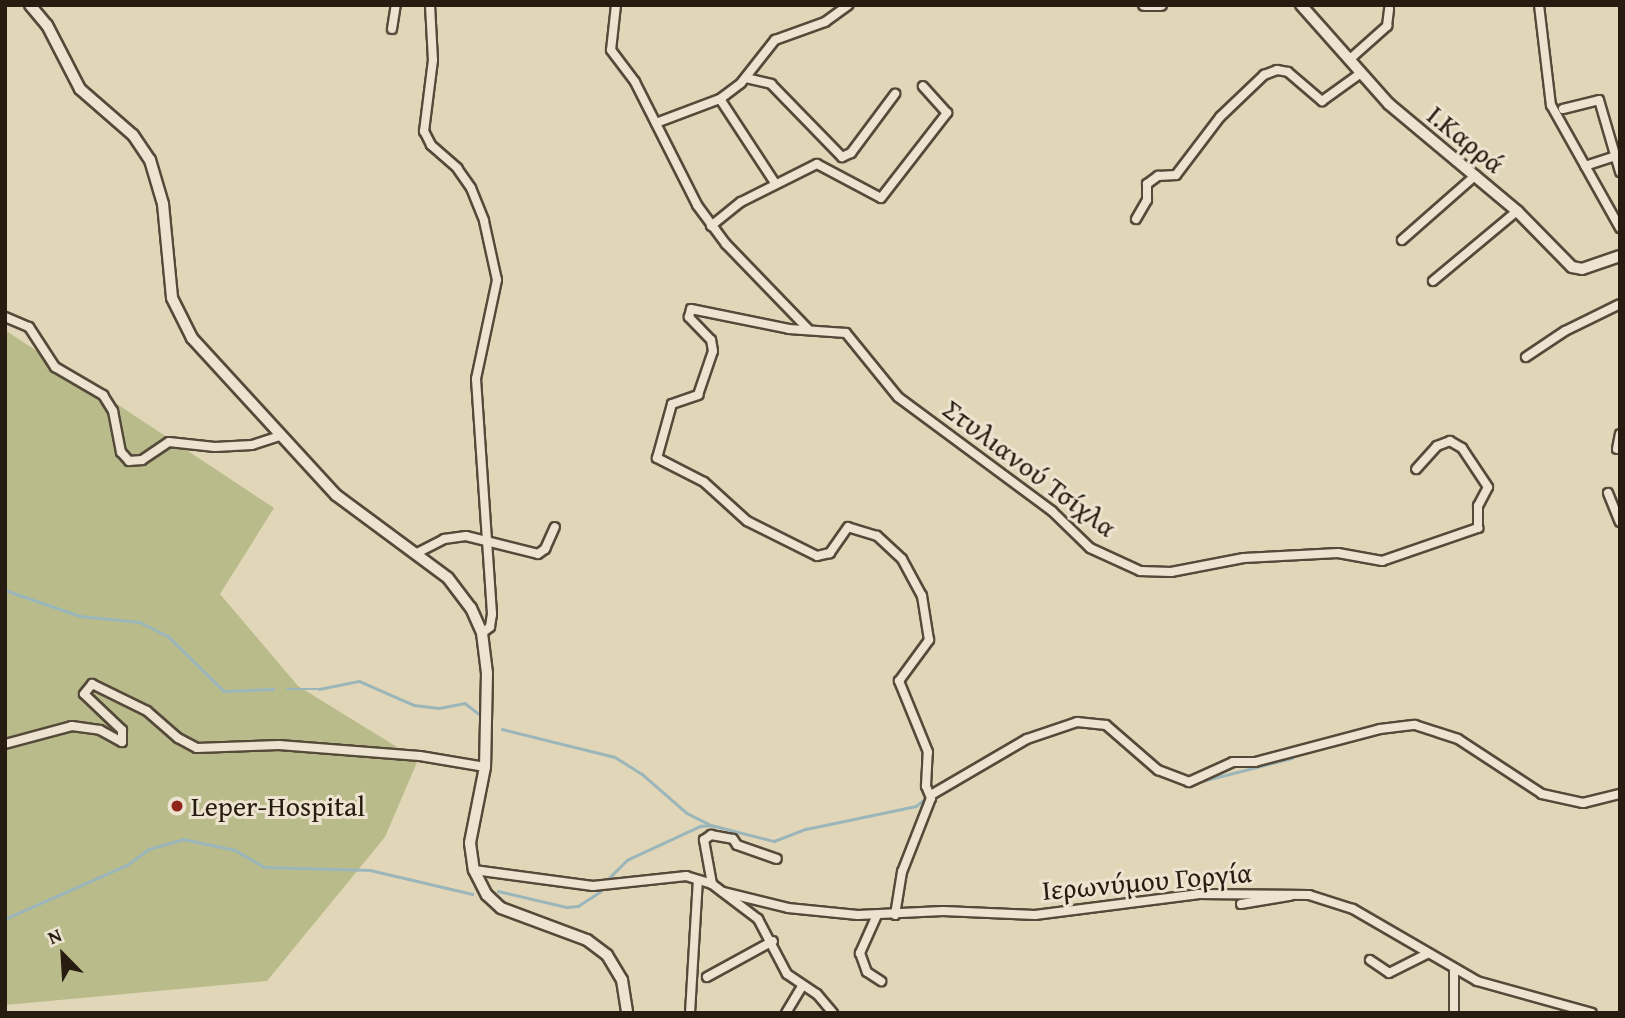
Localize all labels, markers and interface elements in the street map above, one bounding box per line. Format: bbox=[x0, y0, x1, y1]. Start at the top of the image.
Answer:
street label: Ι.Καρρά bbox=[1420, 98, 1512, 180]
street label: Στυλιανού Τσίχλα bbox=[937, 392, 1123, 544]
place label: Leper-Hospital bbox=[191, 789, 365, 823]
marker: Leper-Hospital bbox=[169, 798, 185, 814]
street label: Ιερωνύμου Γοργία bbox=[1041, 855, 1253, 907]
north arrow bbox=[28, 920, 98, 990]
text: N bbox=[43, 920, 66, 951]

